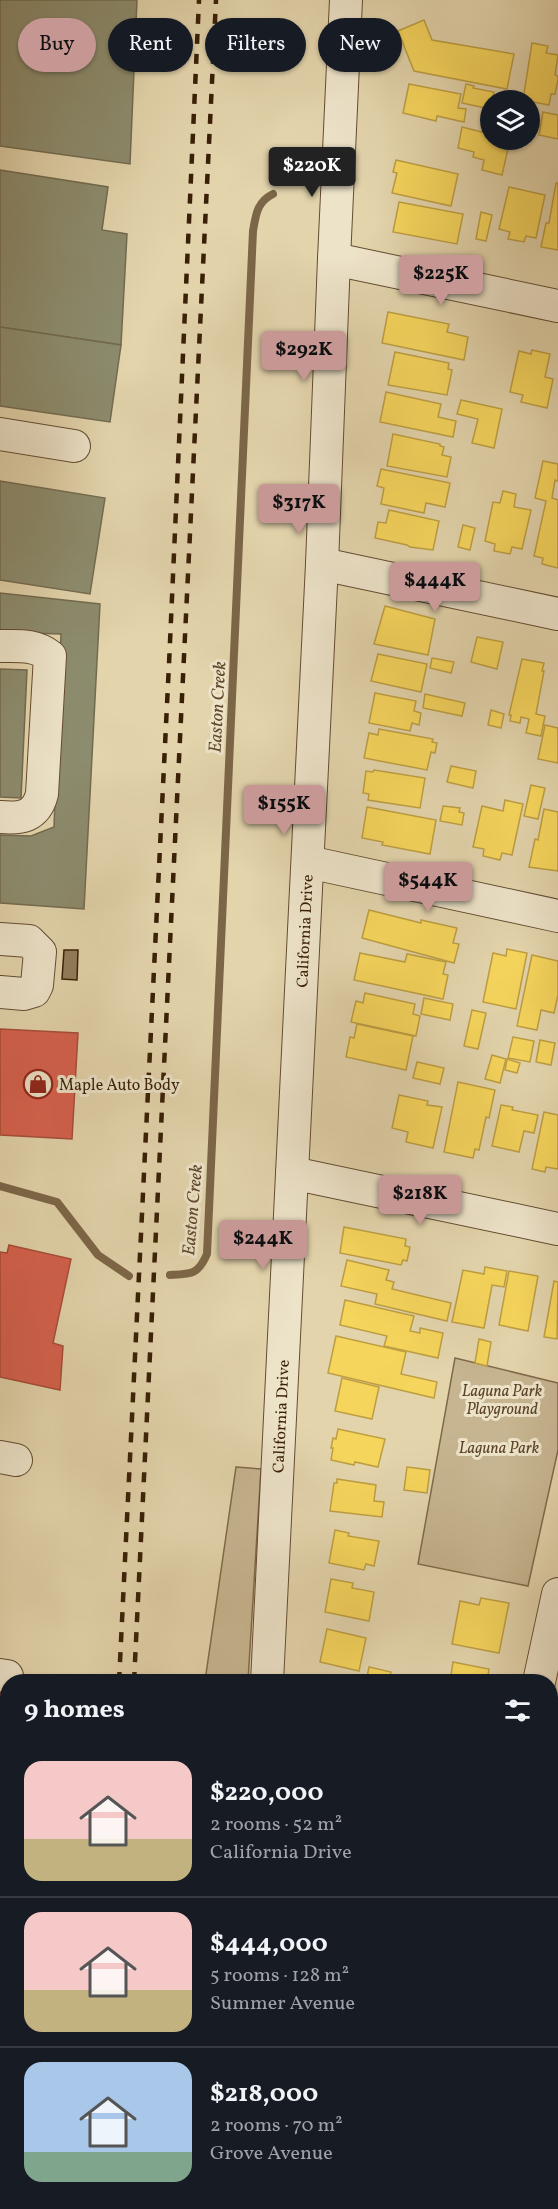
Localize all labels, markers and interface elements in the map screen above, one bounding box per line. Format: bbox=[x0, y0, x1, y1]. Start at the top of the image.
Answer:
chip: Buy bbox=[18, 18, 96, 72]
chip: Rent bbox=[108, 18, 193, 72]
chip: Filters bbox=[205, 18, 306, 72]
chip: New bbox=[318, 18, 402, 72]
map controls bbox=[480, 90, 540, 150]
button: layers bbox=[480, 90, 540, 150]
pin: $220K bbox=[270, 147, 354, 198]
text: $220K bbox=[283, 152, 341, 180]
pin: $225K bbox=[399, 255, 483, 306]
text: $225K bbox=[413, 260, 469, 288]
pin: $292K bbox=[262, 331, 346, 382]
text: $292K bbox=[275, 336, 333, 364]
pin: $317K bbox=[257, 484, 341, 535]
text: $317K bbox=[272, 489, 326, 517]
pin: $444K bbox=[393, 562, 477, 613]
text: $444K bbox=[404, 567, 466, 595]
water label: Easton Creek bbox=[204, 661, 233, 753]
pin: $155K bbox=[242, 785, 326, 836]
text: $155K bbox=[258, 790, 310, 818]
pin: $544K bbox=[386, 862, 470, 913]
text: $544K bbox=[398, 867, 458, 895]
street label: California Drive bbox=[292, 874, 320, 988]
shop icon: Maple Auto Body bbox=[22, 1068, 54, 1100]
place label: Maple Auto Body bbox=[59, 1075, 180, 1097]
water label: Easton Creek bbox=[177, 1164, 210, 1257]
pin: $218K bbox=[378, 1175, 462, 1226]
text: $218K bbox=[393, 1180, 447, 1208]
pin: $244K bbox=[221, 1220, 305, 1271]
text: $244K bbox=[233, 1225, 293, 1253]
street label: California Drive bbox=[268, 1359, 296, 1474]
park label: Laguna Park Playground bbox=[462, 1381, 543, 1421]
park label: Laguna Park bbox=[459, 1438, 540, 1460]
text: 9 homes bbox=[24, 1692, 125, 1728]
icon: filters bbox=[501, 1694, 534, 1727]
text: $220,000 bbox=[210, 1775, 324, 1811]
icon: home bbox=[72, 1785, 144, 1857]
text: 2 rooms · 52 m² bbox=[210, 1811, 342, 1839]
text: California Drive bbox=[210, 1839, 352, 1867]
text: $444,000 bbox=[210, 1926, 328, 1962]
icon: home bbox=[72, 1936, 144, 2008]
text: 5 rooms · 128 m² bbox=[210, 1962, 349, 1990]
text: Summer Avenue bbox=[210, 1990, 355, 2018]
text: $218,000 bbox=[210, 2076, 318, 2112]
icon: home bbox=[72, 2086, 144, 2158]
text: 2 rooms · 70 m² bbox=[210, 2112, 343, 2140]
text: Grove Avenue bbox=[210, 2140, 333, 2168]

